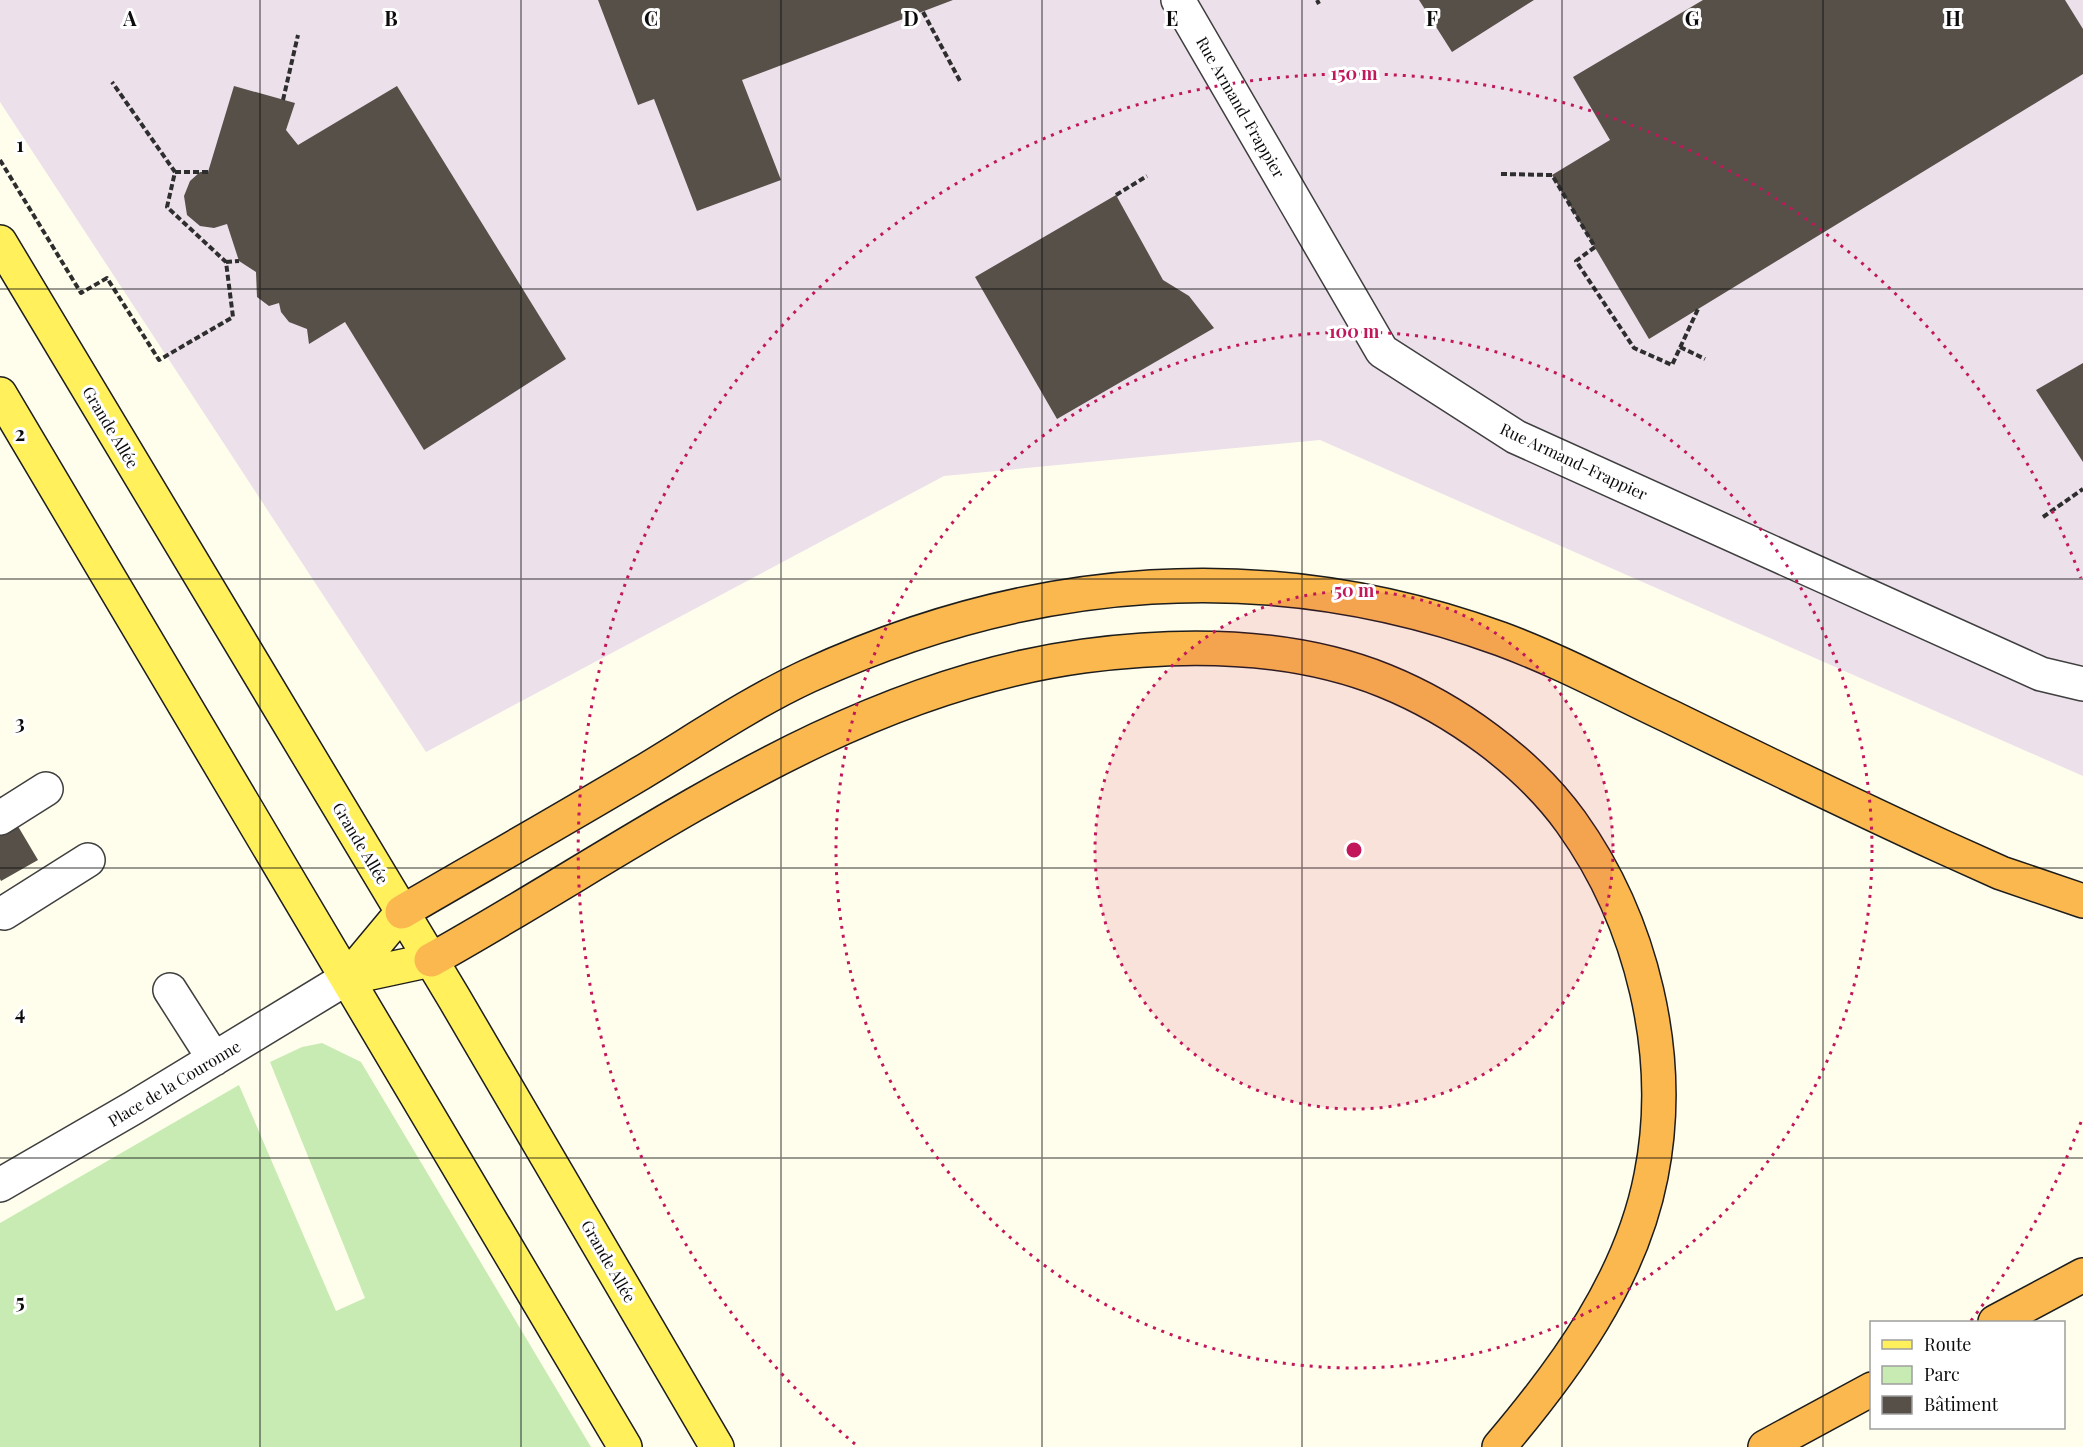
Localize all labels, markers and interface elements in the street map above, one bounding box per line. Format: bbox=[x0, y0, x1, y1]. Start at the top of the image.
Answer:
text: A bbox=[122, 4, 137, 31]
text: B bbox=[384, 4, 398, 31]
text: C bbox=[644, 4, 658, 31]
text: D bbox=[903, 4, 919, 31]
text: E bbox=[1166, 4, 1178, 31]
text: F bbox=[1426, 4, 1438, 31]
text: G bbox=[1685, 4, 1700, 31]
text: H bbox=[1945, 4, 1961, 31]
street label: Rue Armand-Frappier bbox=[1192, 33, 1290, 181]
text: 150 m bbox=[1330, 61, 1378, 85]
text: 1 bbox=[16, 130, 24, 157]
text: 100 m bbox=[1329, 319, 1380, 343]
street label: Grande Allée bbox=[78, 382, 144, 472]
street label: Rue Armand-Frappier bbox=[1497, 418, 1651, 504]
text: 2 bbox=[15, 419, 25, 446]
text: 50 m bbox=[1334, 578, 1375, 602]
text: 3 bbox=[15, 708, 25, 735]
street label: Grande Allée bbox=[328, 798, 394, 888]
centre of rings bbox=[1344, 840, 1364, 860]
text: 4 bbox=[15, 998, 25, 1025]
street label: Place de la Couronne bbox=[104, 1035, 244, 1131]
street label: Grande Allée bbox=[577, 1216, 641, 1306]
text: 5 bbox=[15, 1287, 25, 1314]
legend bbox=[1870, 1321, 2065, 1429]
text: Route bbox=[1924, 1332, 1971, 1356]
text: Parc bbox=[1924, 1362, 1960, 1386]
text: Bâtiment bbox=[1924, 1392, 1999, 1416]

